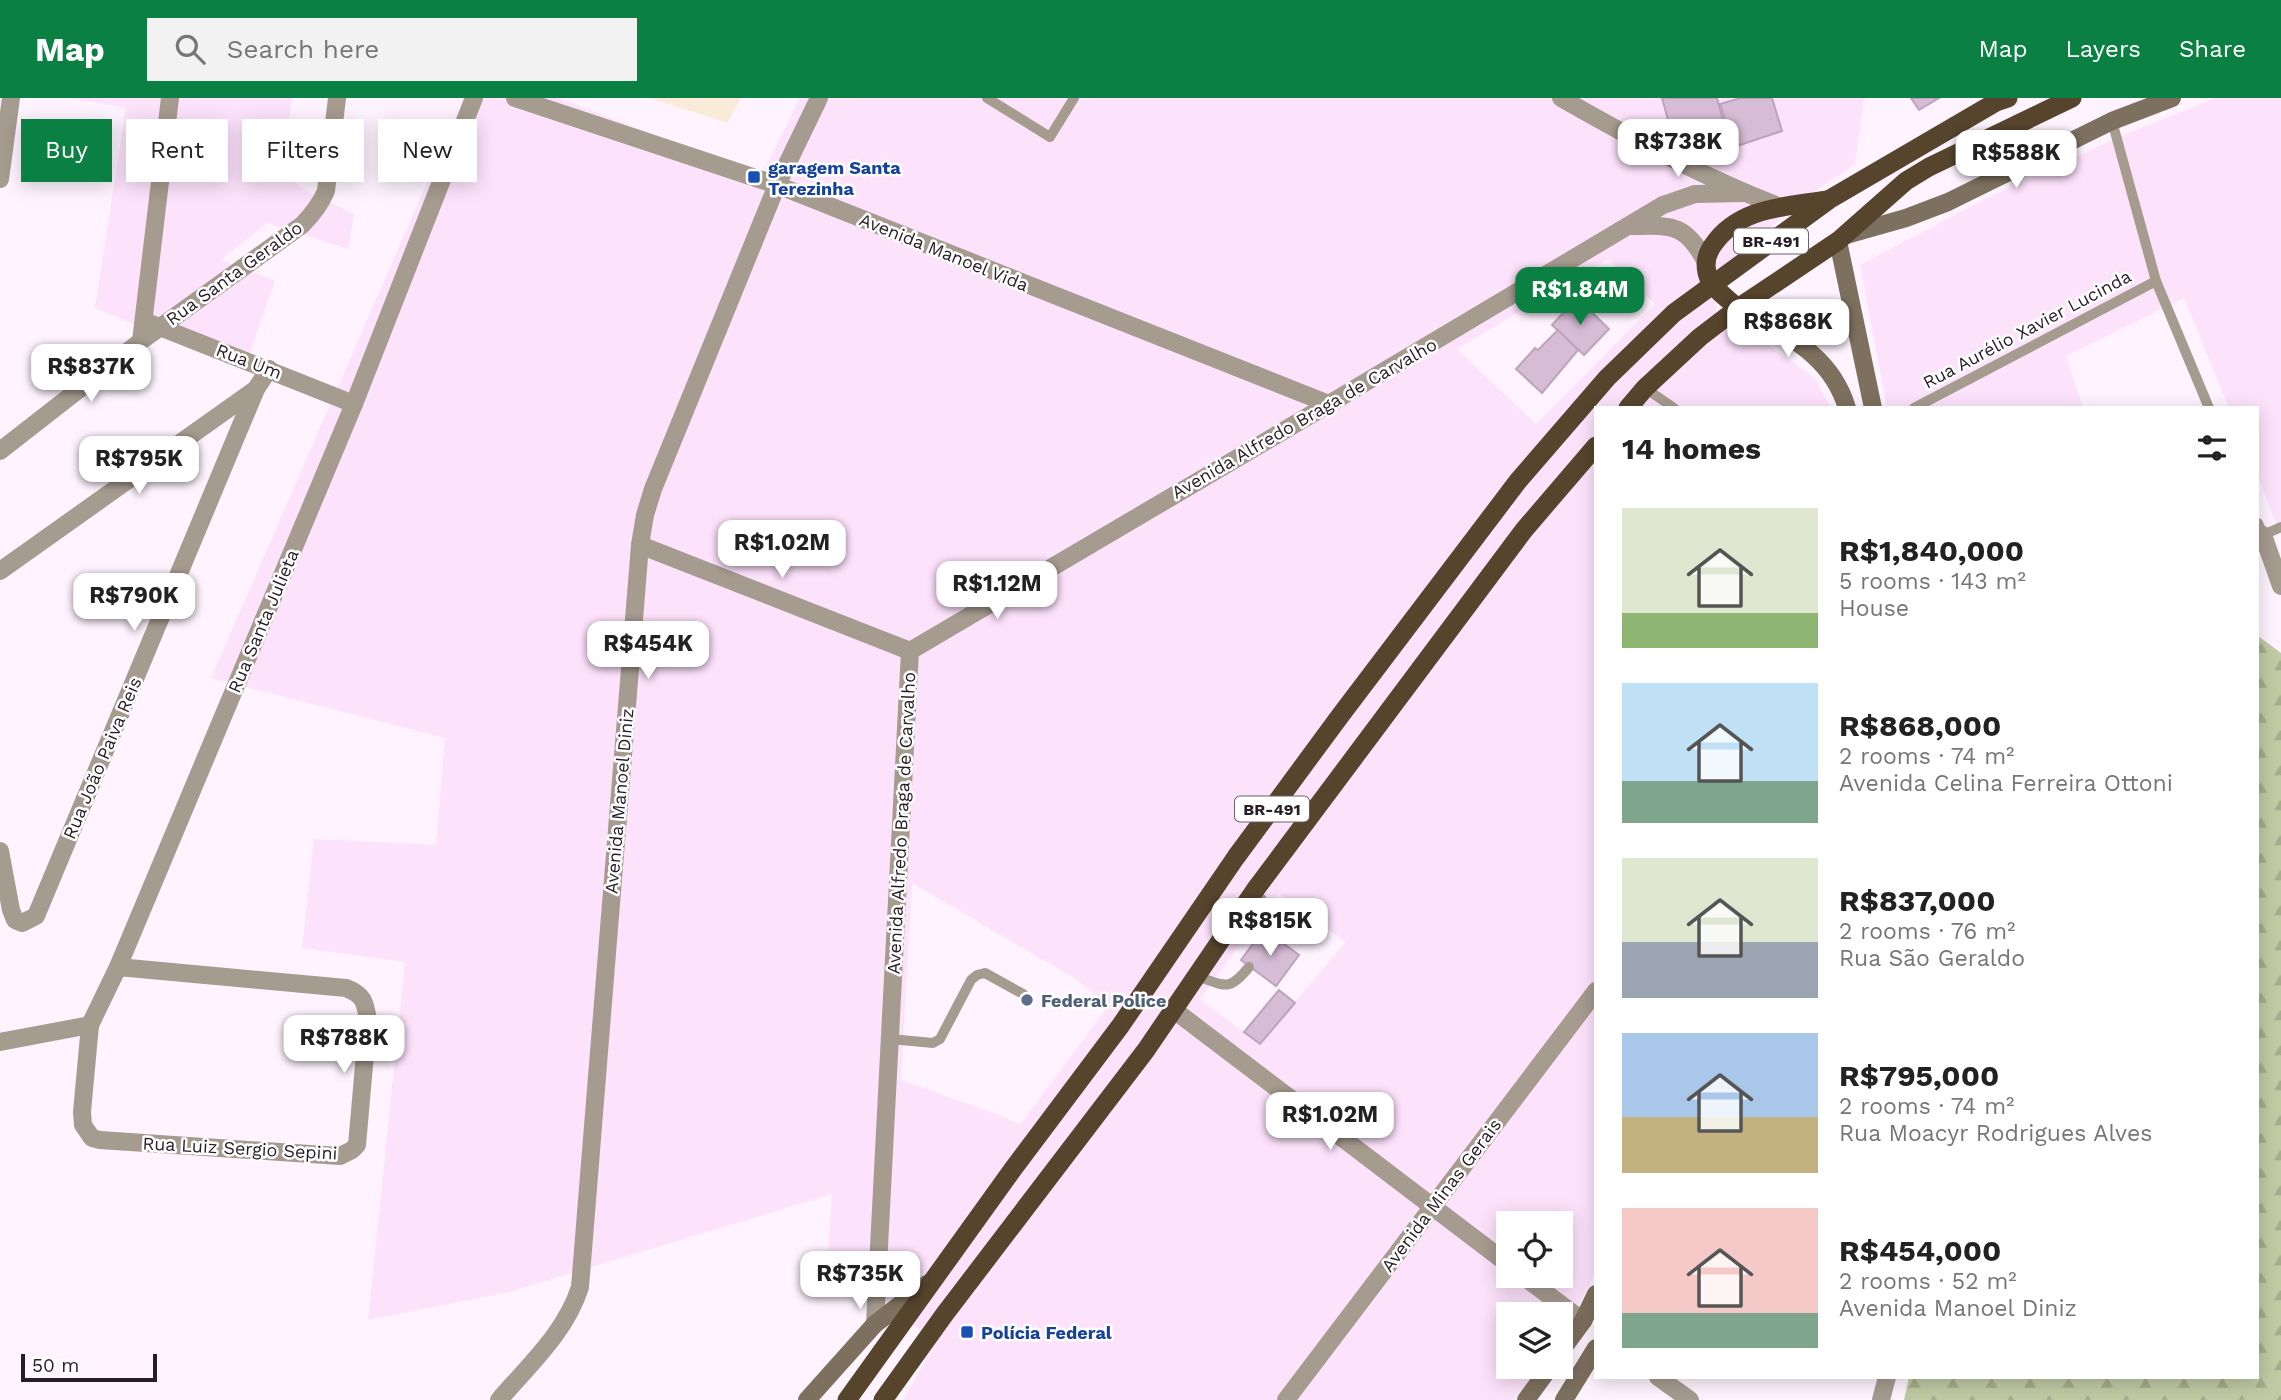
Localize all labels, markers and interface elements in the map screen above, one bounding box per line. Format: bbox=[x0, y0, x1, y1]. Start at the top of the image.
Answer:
search box bbox=[147, 18, 637, 81]
text: Map bbox=[35, 30, 105, 69]
icon: search bbox=[171, 30, 209, 68]
text: Search here bbox=[227, 34, 379, 64]
text: Map bbox=[1979, 35, 2027, 63]
text: Layers bbox=[2065, 35, 2141, 63]
text: Share bbox=[2179, 35, 2246, 63]
chip: Buy bbox=[21, 119, 112, 182]
chip: Rent bbox=[126, 119, 228, 182]
chip: Filters bbox=[242, 119, 364, 182]
chip: New bbox=[378, 119, 477, 182]
pin: R$738K bbox=[1621, 120, 1735, 179]
text: R$738K bbox=[1634, 128, 1722, 155]
pin: R$588K bbox=[1959, 130, 2073, 190]
text: R$588K bbox=[1972, 139, 2060, 166]
place label: garagem Santa Terezinha bbox=[768, 157, 901, 199]
marker: garagem Santa Terezinha bbox=[746, 169, 762, 185]
street label: Avenida Manoel Vida bbox=[856, 208, 1032, 296]
street label: Rua Santa Geraldo bbox=[162, 217, 306, 329]
road number: BR-491 bbox=[1734, 228, 1808, 253]
street label: Rua Aurélio Xavier Lucinda bbox=[1919, 265, 2135, 393]
pin: R$1.84M bbox=[1515, 268, 1645, 327]
text: R$1.84M bbox=[1531, 276, 1629, 303]
pin: R$868K bbox=[1731, 300, 1845, 359]
text: R$868K bbox=[1743, 308, 1833, 335]
street label: Avenida Alfredo Braga de Carvalho bbox=[1168, 333, 1440, 503]
street label: Rua Um bbox=[213, 339, 285, 383]
pin: R$837K bbox=[34, 344, 148, 404]
text: R$837K bbox=[47, 353, 135, 380]
icon: filters bbox=[2193, 429, 2231, 467]
text: 14 homes bbox=[1622, 431, 1761, 466]
pin: R$795K bbox=[82, 436, 196, 496]
text: R$795K bbox=[95, 445, 183, 472]
pin: R$1.02M bbox=[717, 520, 847, 580]
text: R$1.02M bbox=[734, 529, 830, 556]
text: R$1,840,000 bbox=[1839, 533, 2024, 568]
icon: home bbox=[1678, 536, 1762, 620]
street label: Rua Santa Julieta bbox=[223, 546, 303, 696]
pin: R$1.12M bbox=[932, 561, 1062, 621]
text: 5 rooms · 143 m² bbox=[1839, 568, 2026, 595]
text: R$1.12M bbox=[952, 570, 1042, 597]
pin: R$790K bbox=[77, 574, 191, 633]
text: R$790K bbox=[89, 582, 179, 609]
text: House bbox=[1839, 595, 1909, 622]
pin: R$454K bbox=[591, 622, 705, 681]
text: R$454K bbox=[603, 630, 693, 657]
street label: Avenida Alfredo Braga de Carvalho bbox=[883, 671, 919, 975]
street label: Rua João Paiva Reis bbox=[58, 674, 146, 842]
street label: Avenida Manoel Diniz bbox=[600, 707, 638, 895]
text: R$868,000 bbox=[1839, 708, 2001, 743]
icon: home bbox=[1678, 711, 1762, 795]
text: 2 rooms · 74 m² bbox=[1839, 743, 2014, 770]
text: Avenida Celina Ferreira Ottoni bbox=[1839, 770, 2173, 797]
road number: BR-491 bbox=[1235, 796, 1309, 822]
text: R$837,000 bbox=[1839, 883, 1995, 918]
icon: home bbox=[1678, 886, 1762, 970]
pin: R$815K bbox=[1213, 898, 1327, 958]
text: R$815K bbox=[1228, 907, 1312, 934]
text: 2 rooms · 76 m² bbox=[1839, 918, 2015, 945]
text: Rua São Geraldo bbox=[1839, 945, 2025, 972]
place label: Federal Police bbox=[1041, 990, 1166, 1011]
marker: Federal Police bbox=[1019, 992, 1035, 1008]
pin: R$788K bbox=[287, 1016, 401, 1075]
text: R$788K bbox=[300, 1024, 388, 1051]
text: R$795,000 bbox=[1839, 1058, 1999, 1093]
icon: home bbox=[1678, 1061, 1762, 1145]
pin: R$1.02M bbox=[1265, 1093, 1395, 1152]
text: 2 rooms · 74 m² bbox=[1839, 1093, 2014, 1120]
text: R$1.02M bbox=[1282, 1101, 1378, 1128]
street label: Avenida Minas Gerais bbox=[1377, 1114, 1505, 1276]
text: Rua Moacyr Rodrigues Alves bbox=[1839, 1120, 2152, 1147]
street label: Rua Luiz Sergio Sepini bbox=[142, 1132, 338, 1164]
map controls bbox=[1496, 1211, 1573, 1379]
button: locate bbox=[1496, 1211, 1573, 1288]
text: R$454,000 bbox=[1839, 1233, 2001, 1268]
icon: home bbox=[1678, 1236, 1762, 1320]
pin: R$735K bbox=[803, 1252, 917, 1311]
text: R$735K bbox=[816, 1260, 904, 1287]
text: 2 rooms · 52 m² bbox=[1839, 1268, 2017, 1295]
text: Avenida Manoel Diniz bbox=[1839, 1295, 2077, 1322]
button: layers bbox=[1496, 1302, 1573, 1379]
place label: Polícia Federal bbox=[981, 1322, 1112, 1343]
marker: Polícia Federal bbox=[959, 1324, 975, 1340]
scale bar bbox=[21, 1351, 158, 1383]
text: 50 m bbox=[32, 1354, 79, 1377]

